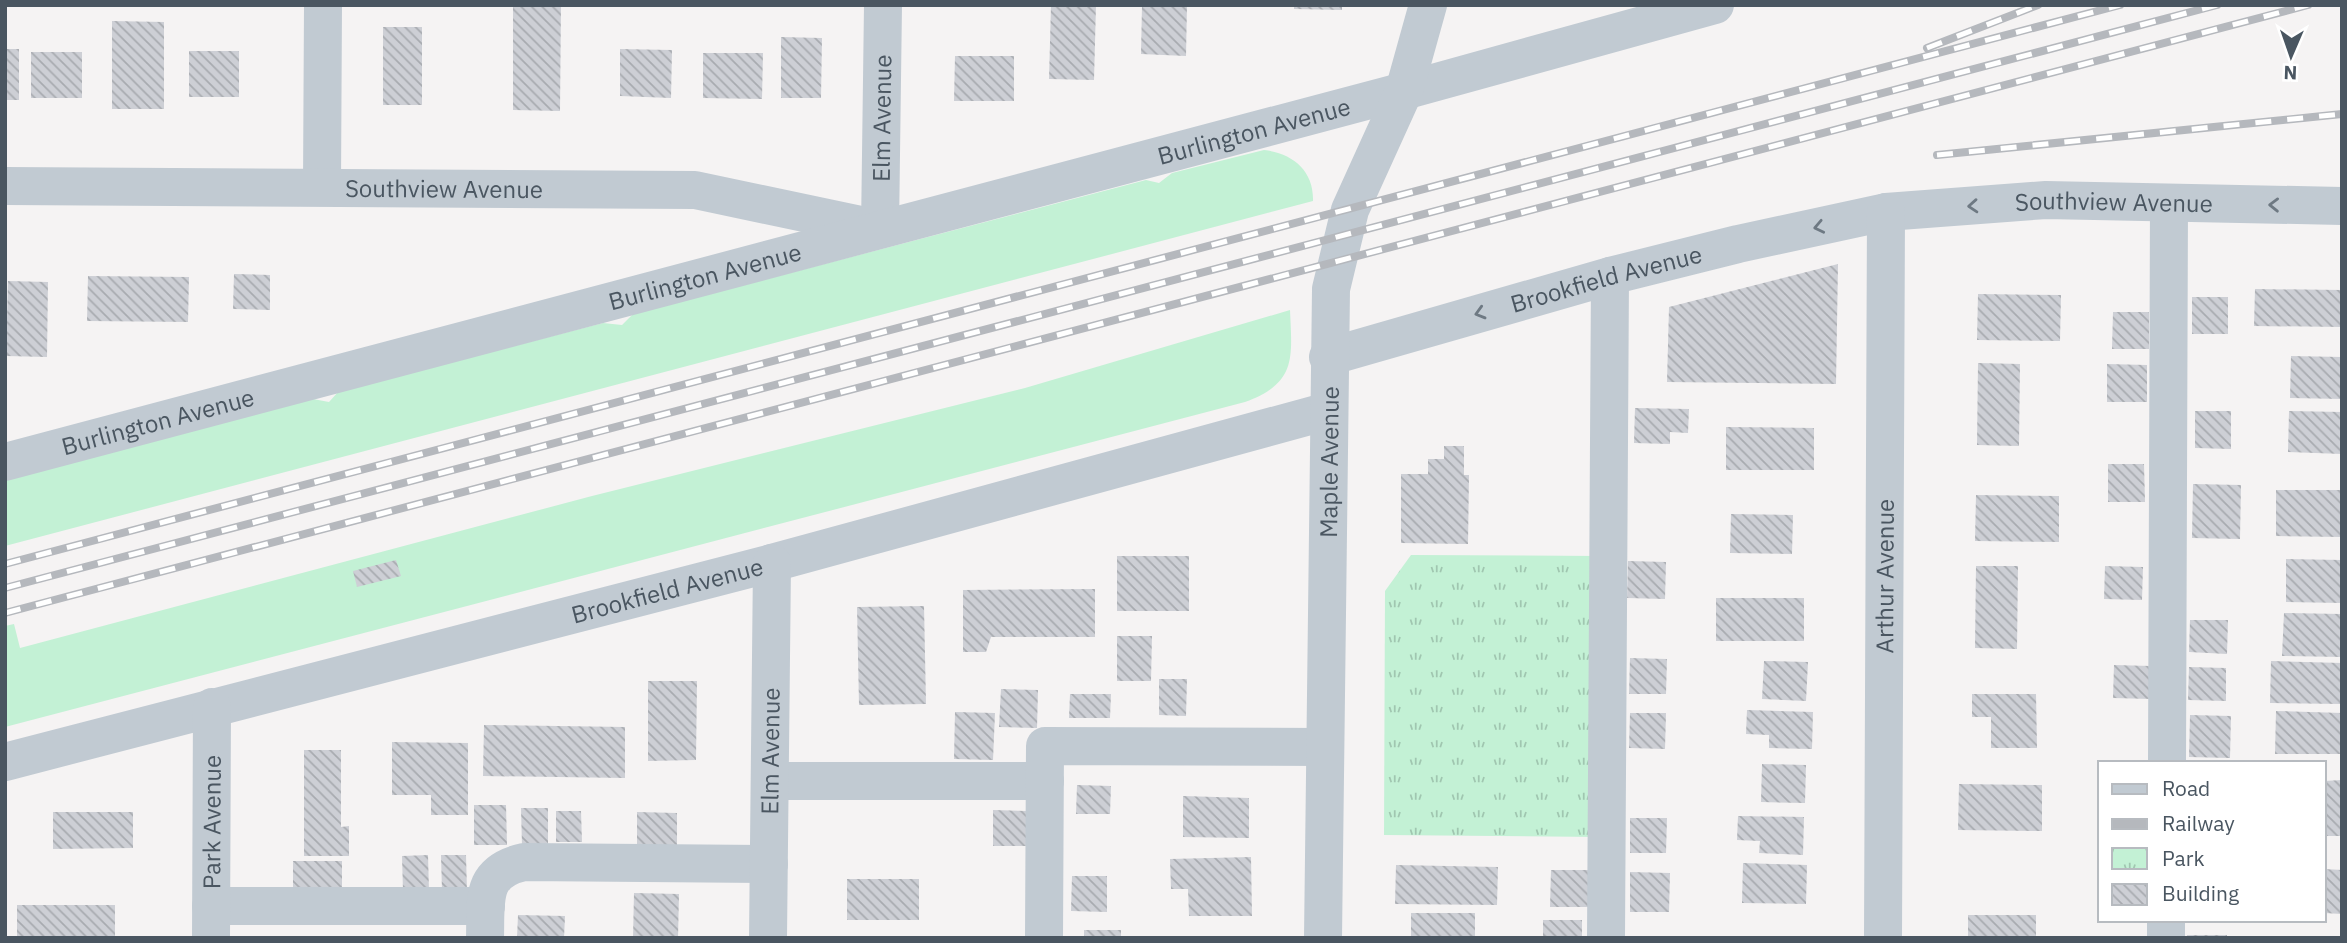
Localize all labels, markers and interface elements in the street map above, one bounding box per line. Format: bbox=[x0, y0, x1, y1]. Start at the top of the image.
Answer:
north arrow bbox=[2256, 21, 2326, 91]
street label: Elm Avenue bbox=[865, 54, 898, 182]
text: N bbox=[2283, 61, 2298, 85]
street label: Burlington Avenue bbox=[1154, 90, 1354, 172]
street label: Southview Avenue bbox=[345, 172, 543, 205]
street label: Southview Avenue bbox=[2014, 184, 2213, 219]
one-way arrow bbox=[2268, 197, 2278, 213]
one-way arrow bbox=[1967, 198, 1978, 213]
one-way arrow bbox=[1813, 218, 1825, 233]
street label: Burlington Avenue bbox=[605, 236, 805, 317]
street label: Brookfield Avenue bbox=[1507, 238, 1705, 320]
one-way arrow bbox=[1474, 305, 1486, 320]
street label: Burlington Avenue bbox=[58, 381, 258, 462]
street label: Maple Avenue bbox=[1312, 386, 1346, 538]
street label: Arthur Avenue bbox=[1868, 499, 1901, 653]
street label: Brookfield Avenue bbox=[568, 550, 766, 630]
street label: Elm Avenue bbox=[753, 687, 787, 815]
street label: Park Avenue bbox=[195, 755, 228, 889]
legend bbox=[2098, 761, 2326, 922]
text: Road bbox=[2162, 774, 2210, 802]
text: Railway bbox=[2162, 809, 2235, 837]
text: Park bbox=[2162, 844, 2205, 872]
text: Building bbox=[2162, 879, 2239, 907]

